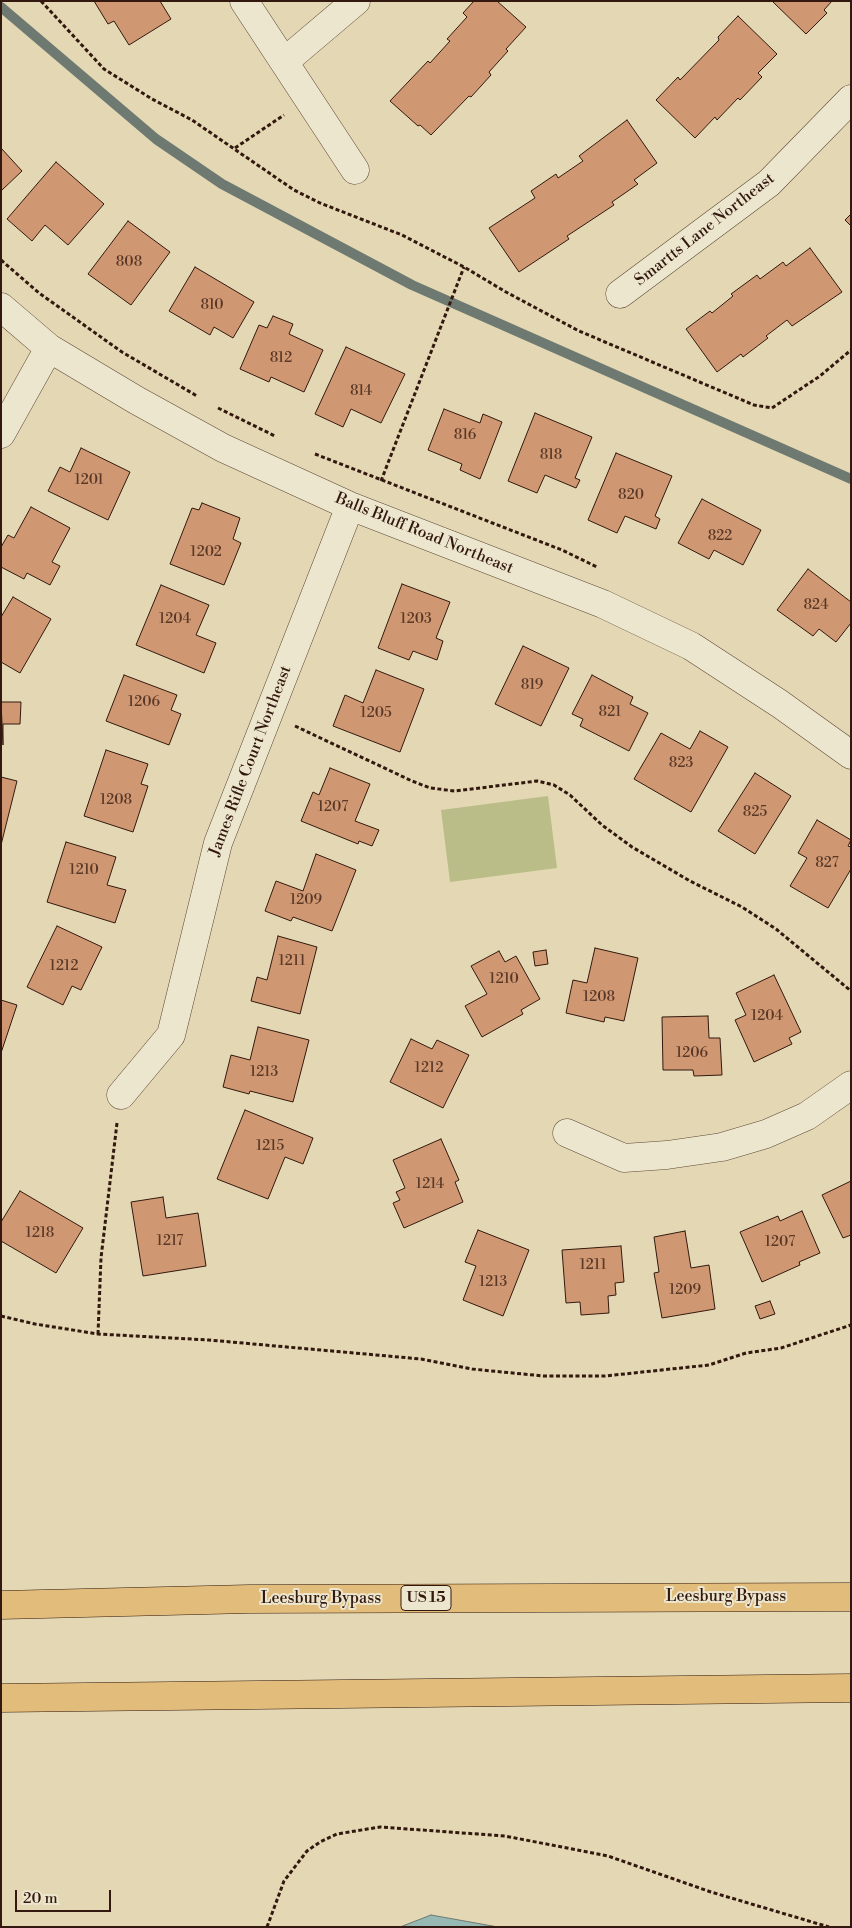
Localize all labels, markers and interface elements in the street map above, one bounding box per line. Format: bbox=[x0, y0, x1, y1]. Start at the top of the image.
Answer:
street label: Smartts Lane Northeast bbox=[631, 169, 779, 291]
house number: 808 bbox=[116, 255, 142, 271]
house number: 810 bbox=[200, 298, 224, 314]
house number: 812 bbox=[270, 351, 292, 367]
house number: 814 bbox=[350, 384, 372, 400]
house number: 816 bbox=[454, 428, 476, 444]
house number: 818 bbox=[540, 448, 562, 464]
house number: 1201 bbox=[74, 473, 104, 489]
house number: 820 bbox=[618, 488, 644, 504]
street label: Balls Bluff Road Northeast bbox=[332, 489, 516, 579]
house number: 822 bbox=[708, 529, 732, 545]
house number: 1202 bbox=[190, 545, 222, 561]
house number: 824 bbox=[803, 598, 829, 614]
house number: 1204 bbox=[159, 612, 191, 628]
house number: 1203 bbox=[400, 612, 432, 628]
street label: James Rifle Court Northeast bbox=[206, 663, 296, 859]
house number: 819 bbox=[521, 678, 543, 694]
house number: 1206 bbox=[128, 695, 160, 711]
house number: 821 bbox=[599, 705, 621, 721]
house number: 1205 bbox=[360, 706, 392, 722]
house number: 823 bbox=[669, 756, 693, 772]
house number: 1208 bbox=[100, 793, 132, 809]
house number: 1207 bbox=[318, 800, 348, 816]
house number: 825 bbox=[743, 805, 767, 821]
house number: 827 bbox=[815, 856, 839, 872]
house number: 1210 bbox=[69, 863, 99, 879]
house number: 1209 bbox=[290, 893, 322, 909]
house number: 1211 bbox=[279, 954, 305, 970]
house number: 1212 bbox=[50, 959, 78, 975]
house number: 1210 bbox=[489, 972, 519, 988]
house number: 1208 bbox=[583, 990, 615, 1006]
house number: 1204 bbox=[751, 1009, 783, 1025]
house number: 1206 bbox=[676, 1046, 708, 1062]
house number: 1212 bbox=[415, 1061, 443, 1077]
house number: 1213 bbox=[250, 1065, 278, 1081]
house number: 1215 bbox=[256, 1139, 284, 1155]
house number: 1214 bbox=[416, 1177, 444, 1193]
house number: 1218 bbox=[26, 1226, 54, 1242]
house number: 1217 bbox=[157, 1234, 183, 1250]
house number: 1207 bbox=[765, 1235, 795, 1251]
house number: 1211 bbox=[580, 1258, 606, 1274]
house number: 1213 bbox=[479, 1275, 507, 1291]
house number: 1209 bbox=[669, 1283, 701, 1299]
road number: US 15 bbox=[401, 1586, 451, 1610]
street label: Leesburg Bypass bbox=[666, 1587, 786, 1607]
street label: Leesburg Bypass bbox=[261, 1589, 381, 1609]
scale bar bbox=[18, 1880, 114, 1912]
text: 20 m bbox=[23, 1889, 58, 1908]

